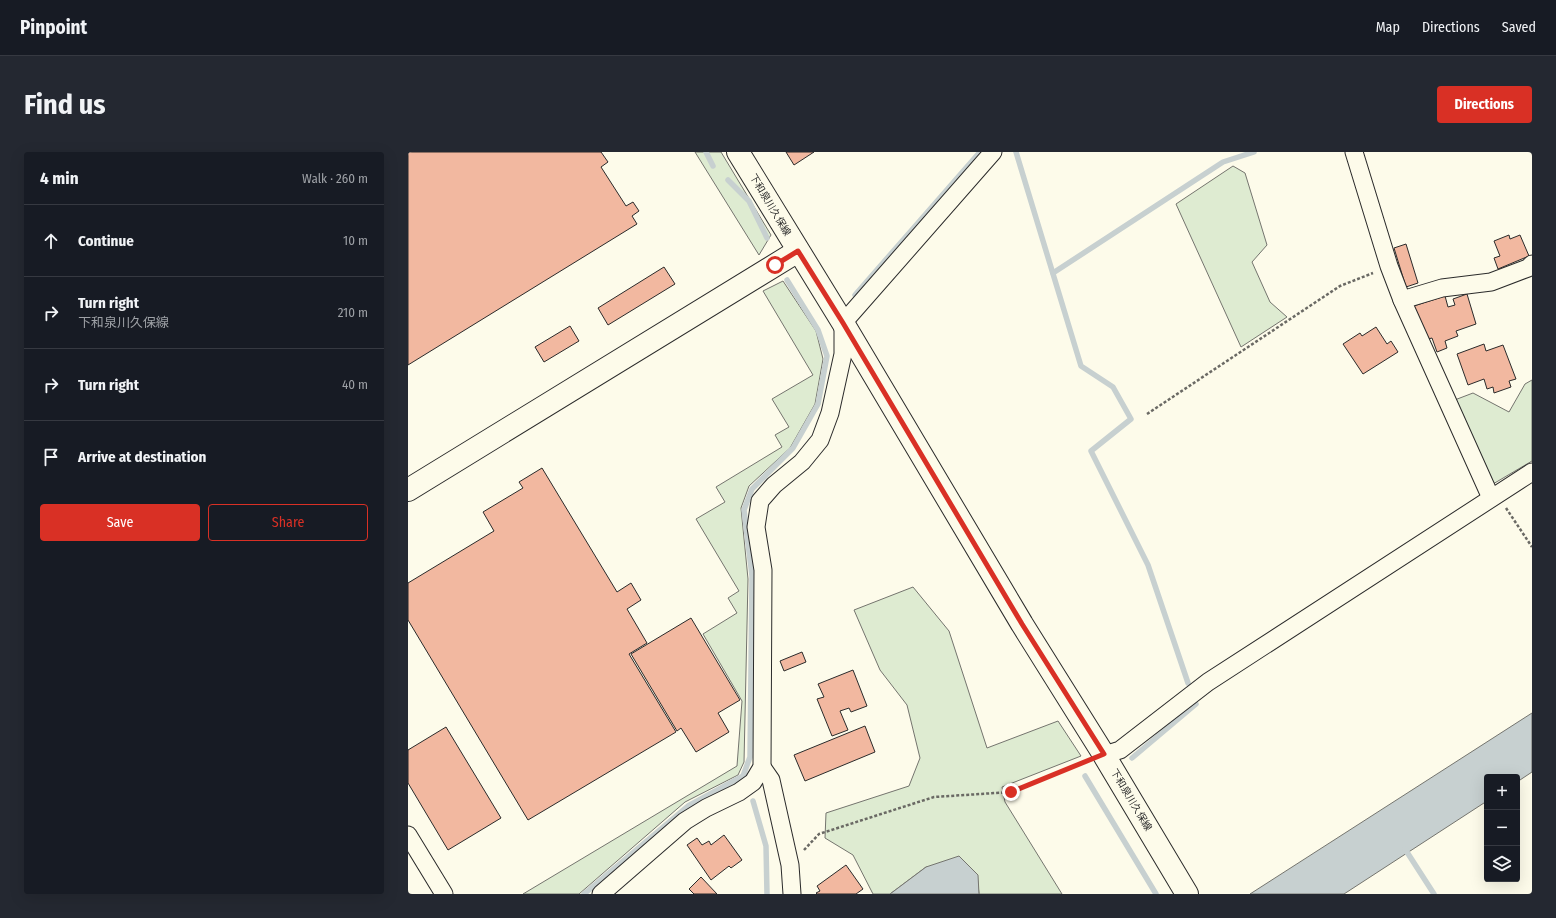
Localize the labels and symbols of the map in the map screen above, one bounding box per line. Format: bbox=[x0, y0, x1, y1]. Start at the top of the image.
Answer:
street label: 下和泉川久保線 bbox=[747, 172, 793, 238]
route start bbox=[766, 256, 784, 274]
street label: 下和泉川久保線 bbox=[1108, 767, 1154, 833]
route end bbox=[1002, 783, 1020, 801]

